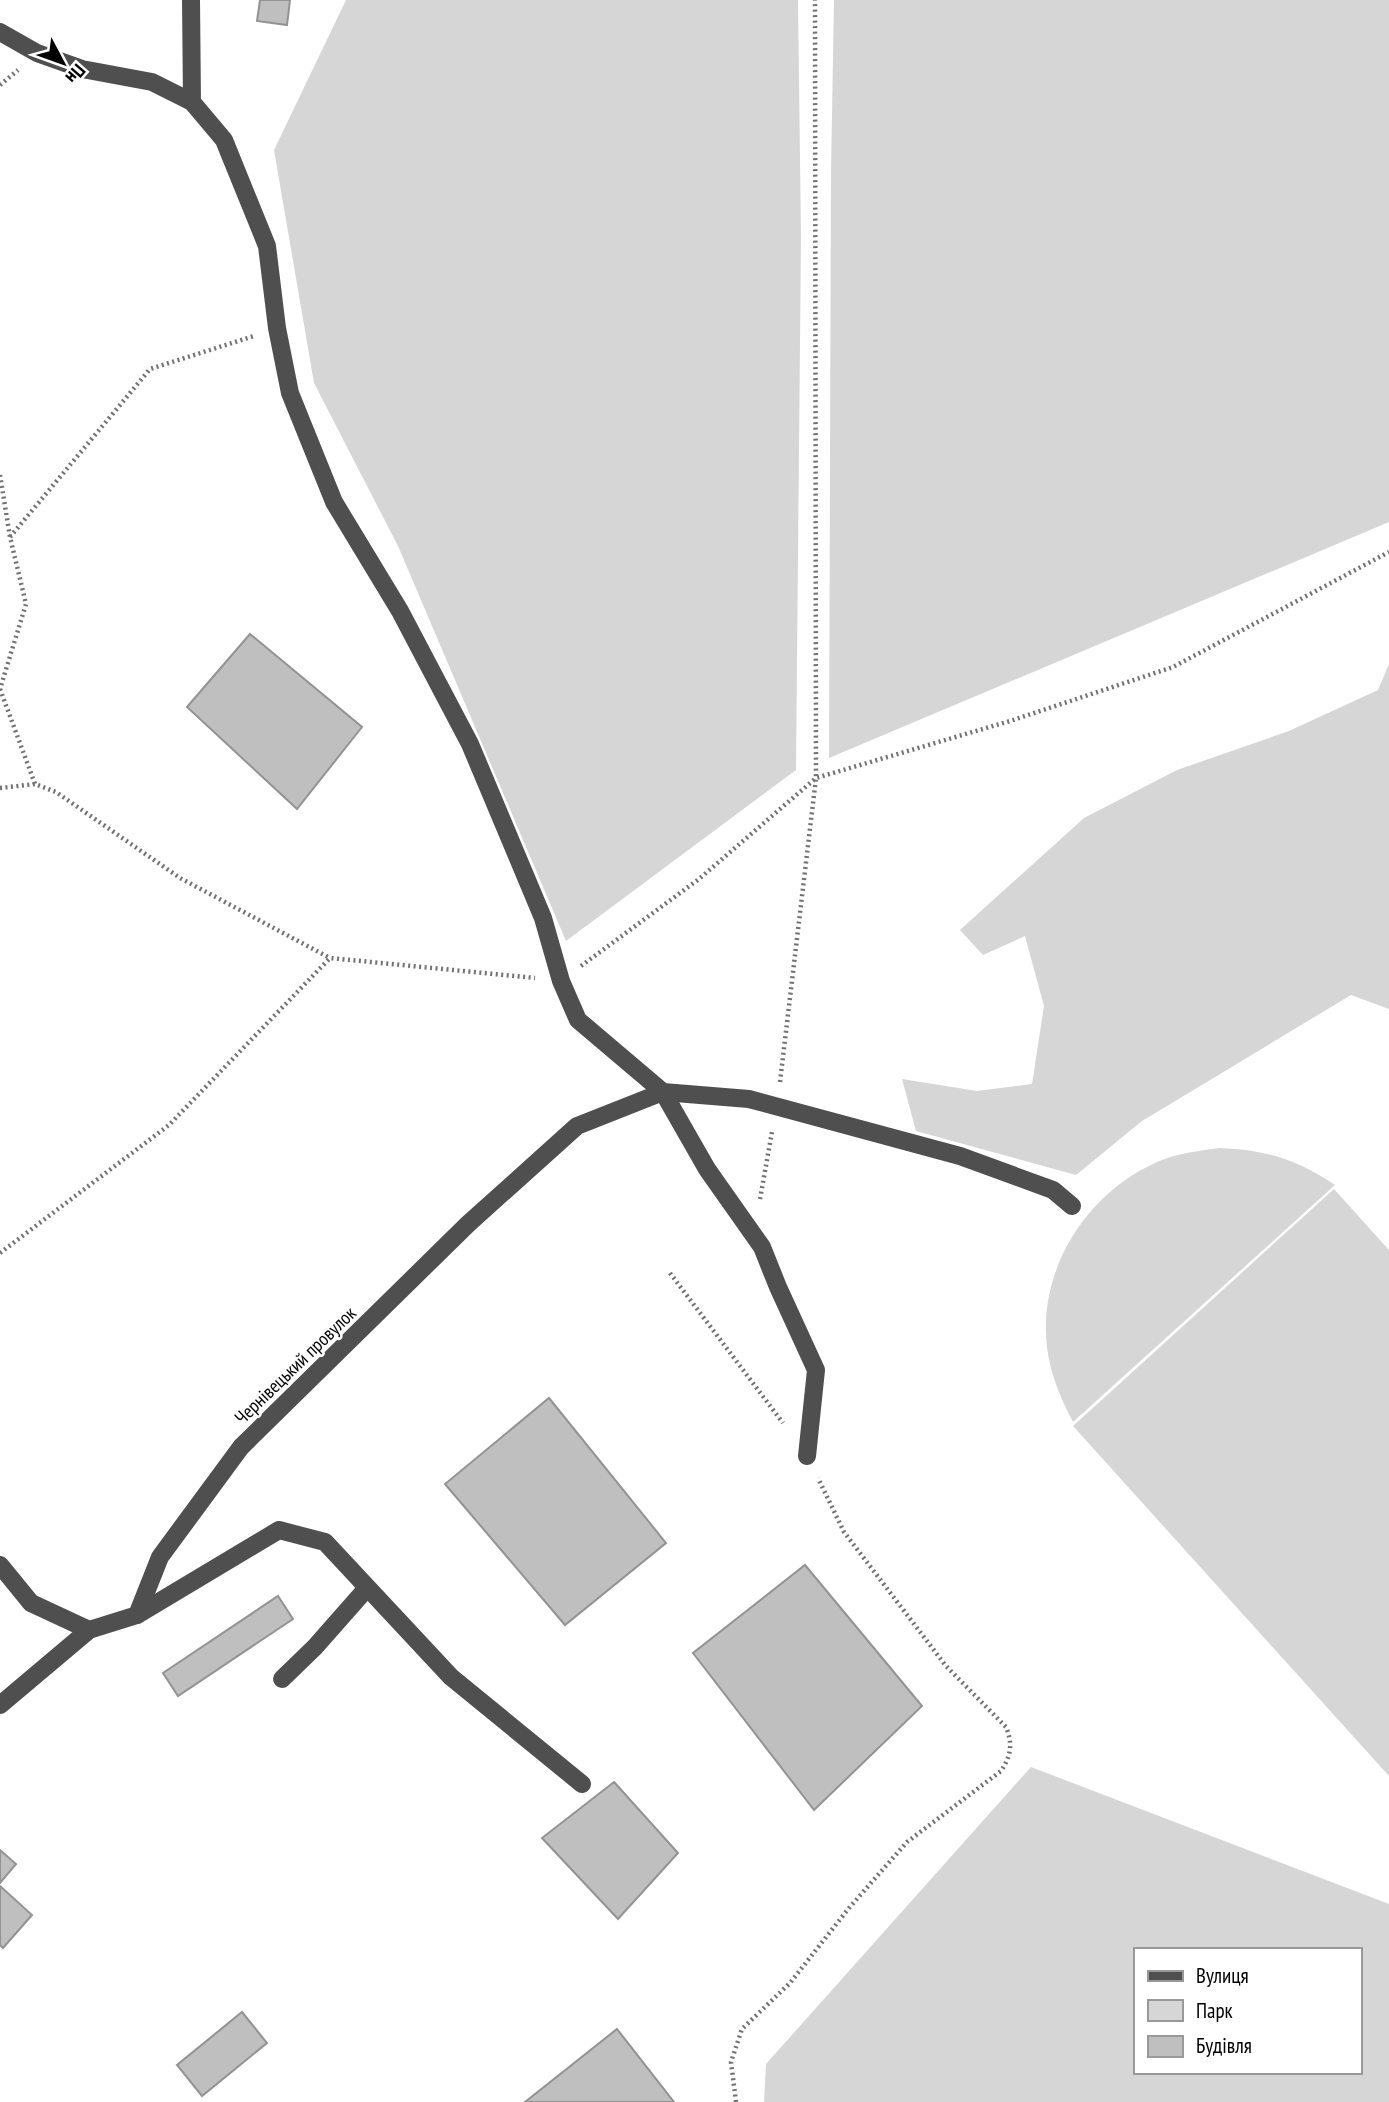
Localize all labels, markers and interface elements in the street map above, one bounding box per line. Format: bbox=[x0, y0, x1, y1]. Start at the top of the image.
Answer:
north arrow bbox=[28, 28, 98, 98]
text: Пн bbox=[61, 59, 91, 89]
street label: Чернівецький провулок bbox=[229, 1301, 361, 1429]
legend bbox=[1134, 1948, 1361, 2074]
text: Вулиця bbox=[1196, 1962, 1249, 1989]
text: Парк bbox=[1196, 1997, 1233, 2024]
text: Будівля bbox=[1196, 2032, 1252, 2059]

